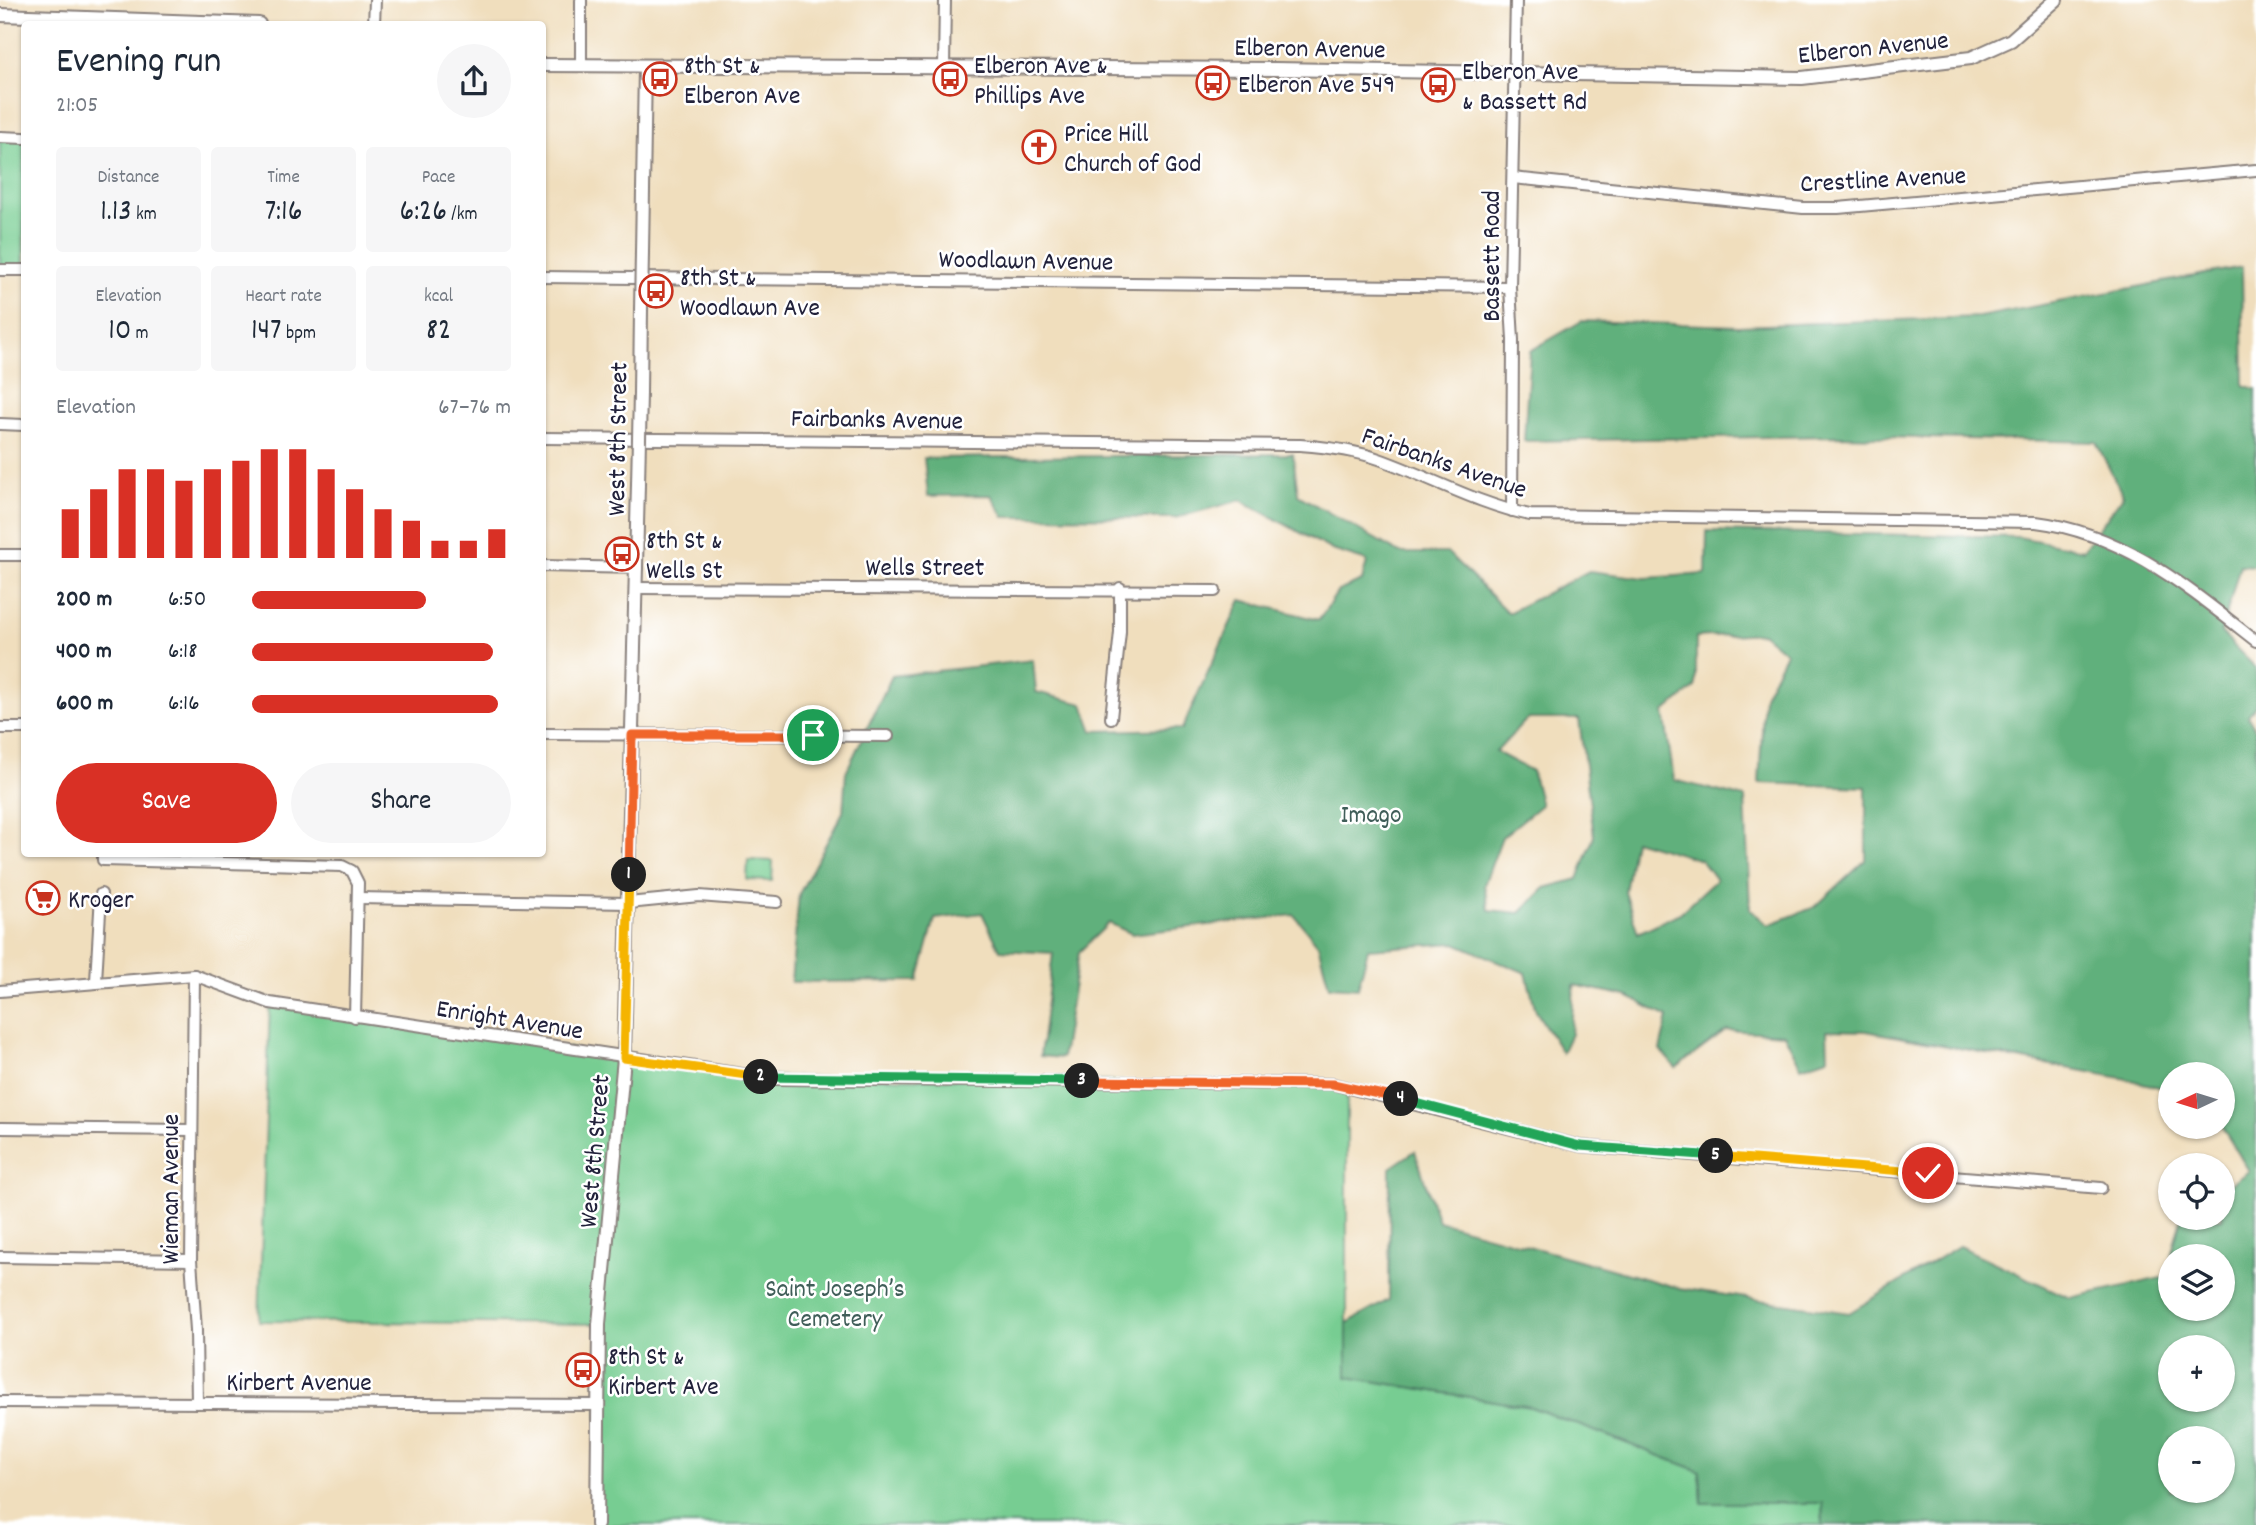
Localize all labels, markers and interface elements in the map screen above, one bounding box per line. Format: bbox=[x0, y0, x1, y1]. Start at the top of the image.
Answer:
street label: Elberon Avenue bbox=[1796, 23, 1950, 76]
street label: Elberon Avenue bbox=[1234, 31, 1386, 70]
text: Evening run bbox=[56, 36, 221, 91]
button: share bbox=[437, 44, 511, 118]
place label: 8th St & Elberon Ave bbox=[684, 49, 800, 116]
place label: Elberon Ave & Phillips Ave bbox=[974, 49, 1108, 116]
place label: Elberon Ave & Bassett Rd bbox=[1462, 55, 1587, 122]
bus stop icon: 8th St & Elberon Ave bbox=[641, 60, 679, 98]
bus stop icon: Elberon Ave & Phillips Ave bbox=[931, 60, 969, 98]
bus stop icon: Elberon Ave 549 bbox=[1194, 64, 1232, 102]
bus stop icon: Elberon Ave & Bassett Rd bbox=[1419, 66, 1457, 104]
place label: Elberon Ave 549 bbox=[1238, 68, 1395, 105]
text: 21:05 bbox=[56, 90, 98, 123]
place label: Price Hill Church of God bbox=[1064, 117, 1202, 184]
church icon: Price Hill Church of God bbox=[1020, 128, 1058, 166]
street label: Crestline Avenue bbox=[1799, 159, 1967, 204]
text: Distance bbox=[98, 165, 159, 192]
text: Time bbox=[267, 165, 300, 192]
text: Pace bbox=[422, 165, 455, 192]
street label: Bassett Road bbox=[1475, 190, 1512, 322]
text: 1.13 bbox=[100, 192, 132, 235]
text: 7:16 bbox=[265, 192, 302, 235]
text: 6:26 bbox=[399, 192, 447, 235]
text: km bbox=[132, 202, 157, 229]
text: /km bbox=[447, 202, 478, 229]
street label: Woodlawn Avenue bbox=[938, 242, 1113, 283]
place label: 8th St & Woodlawn Ave bbox=[680, 261, 820, 328]
bus stop icon: 8th St & Woodlawn Ave bbox=[637, 272, 675, 310]
text: Elevation bbox=[95, 284, 162, 311]
text: Heart rate bbox=[245, 284, 322, 311]
text: kcal bbox=[424, 284, 453, 311]
text: 10 bbox=[108, 311, 131, 354]
text: 147 bbox=[251, 311, 282, 354]
text: 82 bbox=[426, 311, 451, 354]
text: m bbox=[131, 321, 149, 348]
text: bpm bbox=[282, 321, 316, 348]
street label: West 8th Street bbox=[600, 361, 639, 516]
text: Elevation bbox=[56, 392, 136, 425]
text: 67–76 m bbox=[438, 392, 511, 425]
street label: Fairbanks Avenue bbox=[790, 401, 963, 442]
street label: Fairbanks Avenue bbox=[1356, 419, 1531, 510]
place label: 8th St & Wells St bbox=[646, 524, 723, 591]
bus stop icon: 8th St & Wells St bbox=[603, 535, 641, 573]
street label: Wells Street bbox=[866, 551, 985, 588]
text: 200 m bbox=[56, 584, 112, 617]
text: 6:50 bbox=[168, 584, 206, 617]
text: 400 m bbox=[56, 636, 112, 669]
text: 6:18 bbox=[168, 636, 197, 669]
text: 600 m bbox=[56, 688, 113, 721]
text: 6:16 bbox=[168, 688, 199, 721]
pin bbox=[783, 705, 843, 765]
icon: arrive bbox=[794, 716, 832, 754]
button: Save bbox=[56, 763, 277, 843]
button: Share bbox=[291, 763, 511, 843]
park label: Imago bbox=[1340, 798, 1402, 835]
pin: 1 bbox=[612, 858, 646, 892]
text: 1 bbox=[626, 861, 631, 888]
supermarket icon: Kroger bbox=[24, 879, 62, 917]
place label: Kroger bbox=[68, 883, 134, 920]
street label: Enright Avenue bbox=[433, 992, 586, 1051]
pin: 2 bbox=[744, 1060, 778, 1094]
north arrow bbox=[2158, 1062, 2235, 1139]
map controls bbox=[2158, 1062, 2235, 1503]
text: 2 bbox=[756, 1063, 765, 1090]
pin: 3 bbox=[1064, 1064, 1100, 1098]
text: 3 bbox=[1077, 1067, 1086, 1094]
street label: West 8th Street bbox=[571, 1073, 622, 1230]
pin: 4 bbox=[1384, 1082, 1418, 1116]
text: 4 bbox=[1397, 1085, 1404, 1112]
street label: Wieman Avenue bbox=[154, 1114, 191, 1264]
pin: 5 bbox=[1698, 1138, 1734, 1174]
text: 5 bbox=[1711, 1142, 1720, 1169]
pin bbox=[1898, 1143, 1958, 1203]
button: locate bbox=[2158, 1153, 2235, 1230]
icon: check bbox=[1909, 1154, 1947, 1192]
button: layers bbox=[2158, 1244, 2235, 1321]
park label: Saint Joseph’s Cemetery bbox=[765, 1272, 905, 1339]
button: + bbox=[2158, 1335, 2235, 1412]
place label: 8th St & Kirbert Ave bbox=[608, 1340, 719, 1407]
bus stop icon: 8th St & Kirbert Ave bbox=[564, 1351, 602, 1389]
street label: Kirbert Avenue bbox=[226, 1366, 372, 1403]
button: − bbox=[2158, 1426, 2235, 1503]

